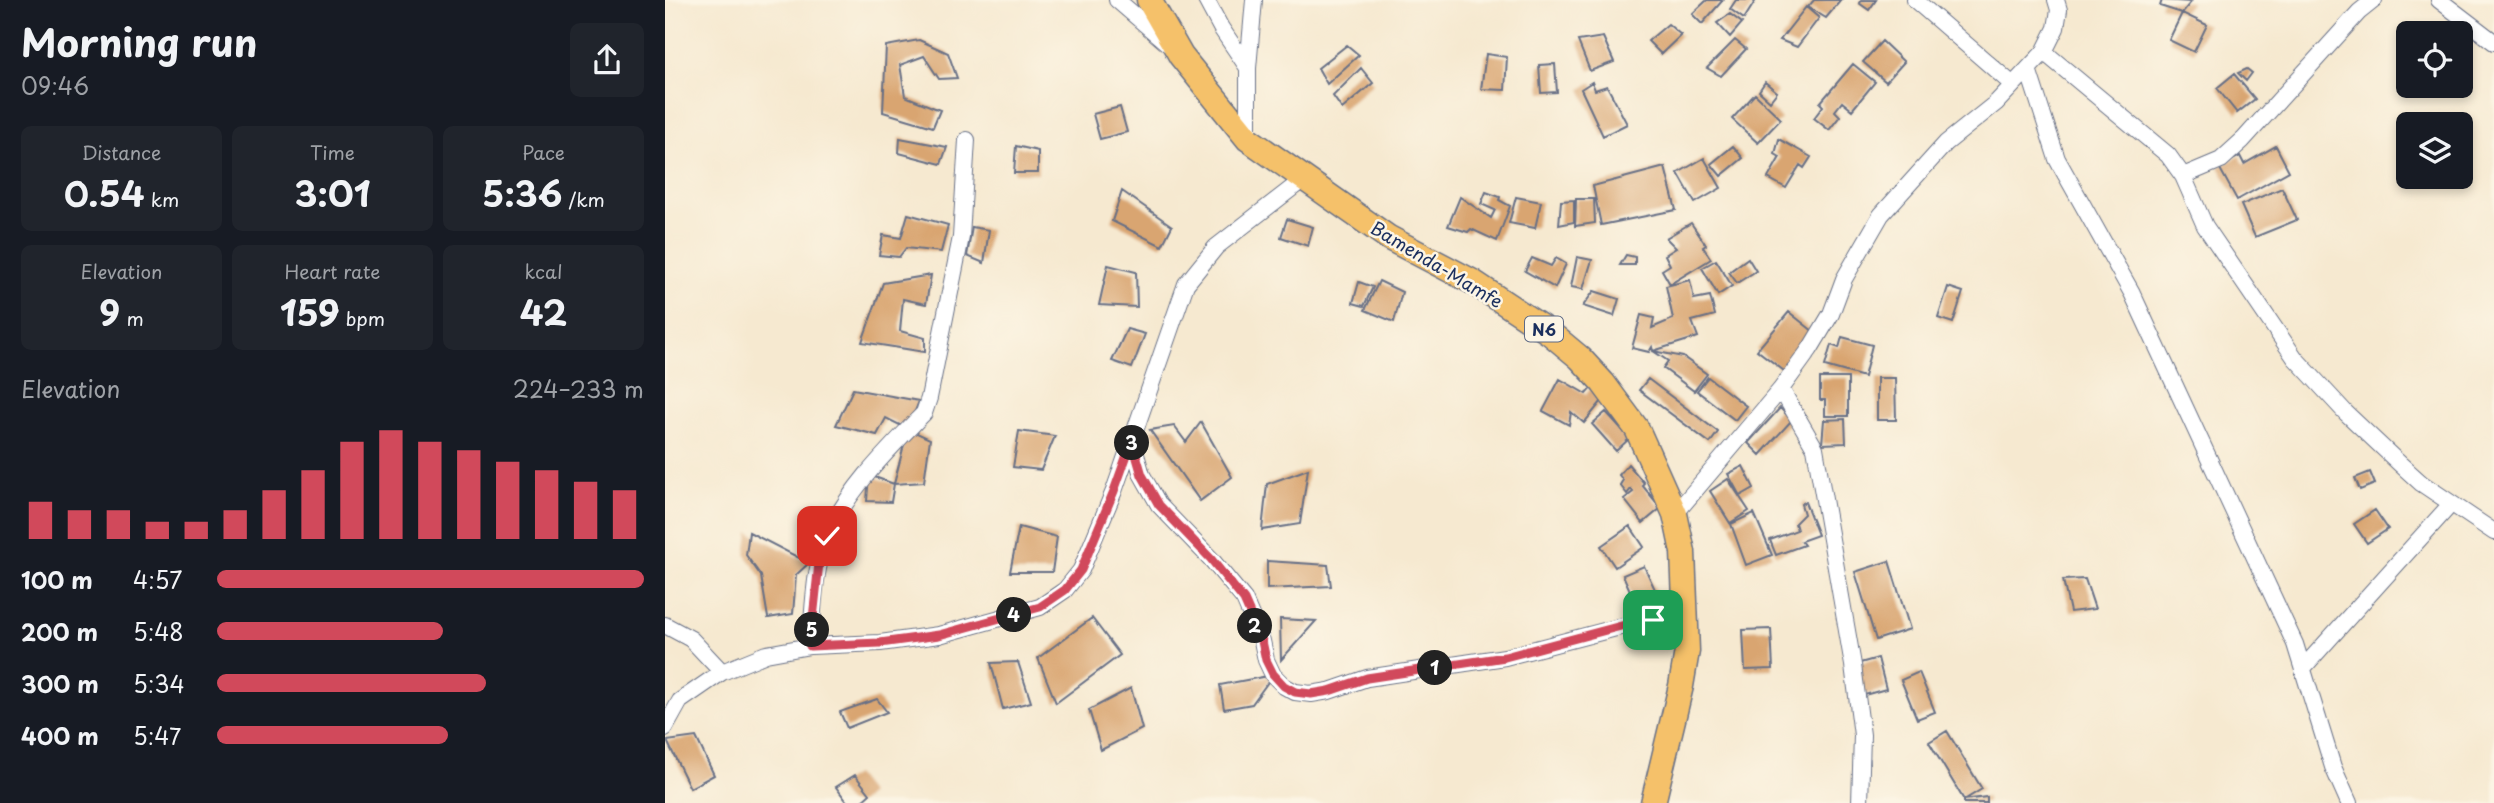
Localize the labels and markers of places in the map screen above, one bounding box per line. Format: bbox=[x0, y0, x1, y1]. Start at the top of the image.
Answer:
pin: 3 bbox=[1114, 426, 1149, 460]
pin bbox=[797, 506, 857, 566]
pin bbox=[1623, 590, 1683, 650]
pin: 4 bbox=[997, 598, 1031, 632]
pin: 2 bbox=[1237, 608, 1273, 644]
pin: 5 bbox=[795, 612, 829, 648]
pin: 1 bbox=[1417, 650, 1453, 686]

